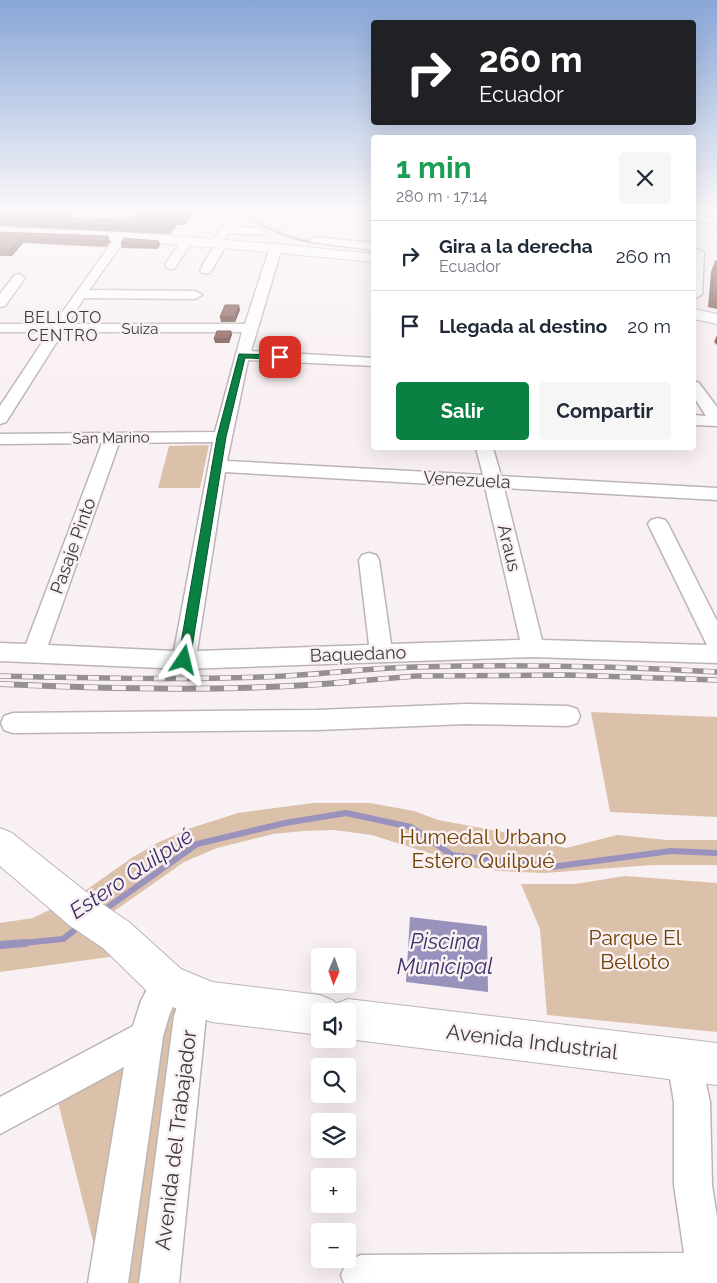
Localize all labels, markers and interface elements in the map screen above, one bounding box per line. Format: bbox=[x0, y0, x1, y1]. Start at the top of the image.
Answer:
text: 260 m bbox=[479, 39, 582, 80]
icon: right bbox=[396, 40, 461, 105]
text: Ecuador bbox=[479, 81, 564, 107]
text: 1 min bbox=[396, 150, 472, 185]
button: close bbox=[619, 152, 671, 204]
text: 280 m · 17:14 bbox=[396, 187, 488, 206]
text: Gira a la derecha bbox=[439, 235, 593, 257]
icon: right bbox=[396, 242, 424, 270]
text: 260 m bbox=[616, 245, 671, 267]
text: Ecuador bbox=[439, 257, 501, 276]
district label: BELLOTO CENTRO bbox=[24, 308, 102, 345]
icon: arrive bbox=[396, 312, 424, 340]
text: Llegada al destino bbox=[439, 315, 607, 337]
text: 20 m bbox=[627, 315, 671, 337]
street label: Suiza bbox=[122, 320, 158, 338]
pin bbox=[259, 336, 301, 378]
icon: arrive bbox=[266, 343, 294, 371]
button: Salir bbox=[396, 382, 529, 440]
button: Compartir bbox=[539, 382, 671, 440]
street label: San Marino bbox=[72, 428, 150, 448]
street label: Venezuela bbox=[423, 467, 511, 492]
street label: Pasaje Pinto bbox=[45, 495, 100, 597]
street label: Araus bbox=[494, 522, 526, 574]
position arrow bbox=[157, 633, 209, 685]
street label: Baquedano bbox=[309, 641, 407, 666]
water label: Estero Quilpué bbox=[64, 822, 198, 924]
park label: Humedal Urbano Estero Quilpué bbox=[400, 824, 566, 873]
park label: Parque El Belloto bbox=[588, 925, 682, 974]
water label: Piscina Municipal bbox=[397, 928, 493, 979]
north arrow bbox=[311, 948, 356, 992]
map controls bbox=[311, 948, 356, 1268]
button: sound bbox=[311, 1003, 356, 1048]
street label: Avenida Industrial bbox=[445, 1019, 620, 1064]
street label: Avenida del Trabajador bbox=[150, 1028, 201, 1252]
button: search bbox=[311, 1058, 356, 1103]
button: layers bbox=[311, 1113, 356, 1158]
button: + bbox=[311, 1168, 356, 1213]
button: − bbox=[311, 1223, 356, 1268]

